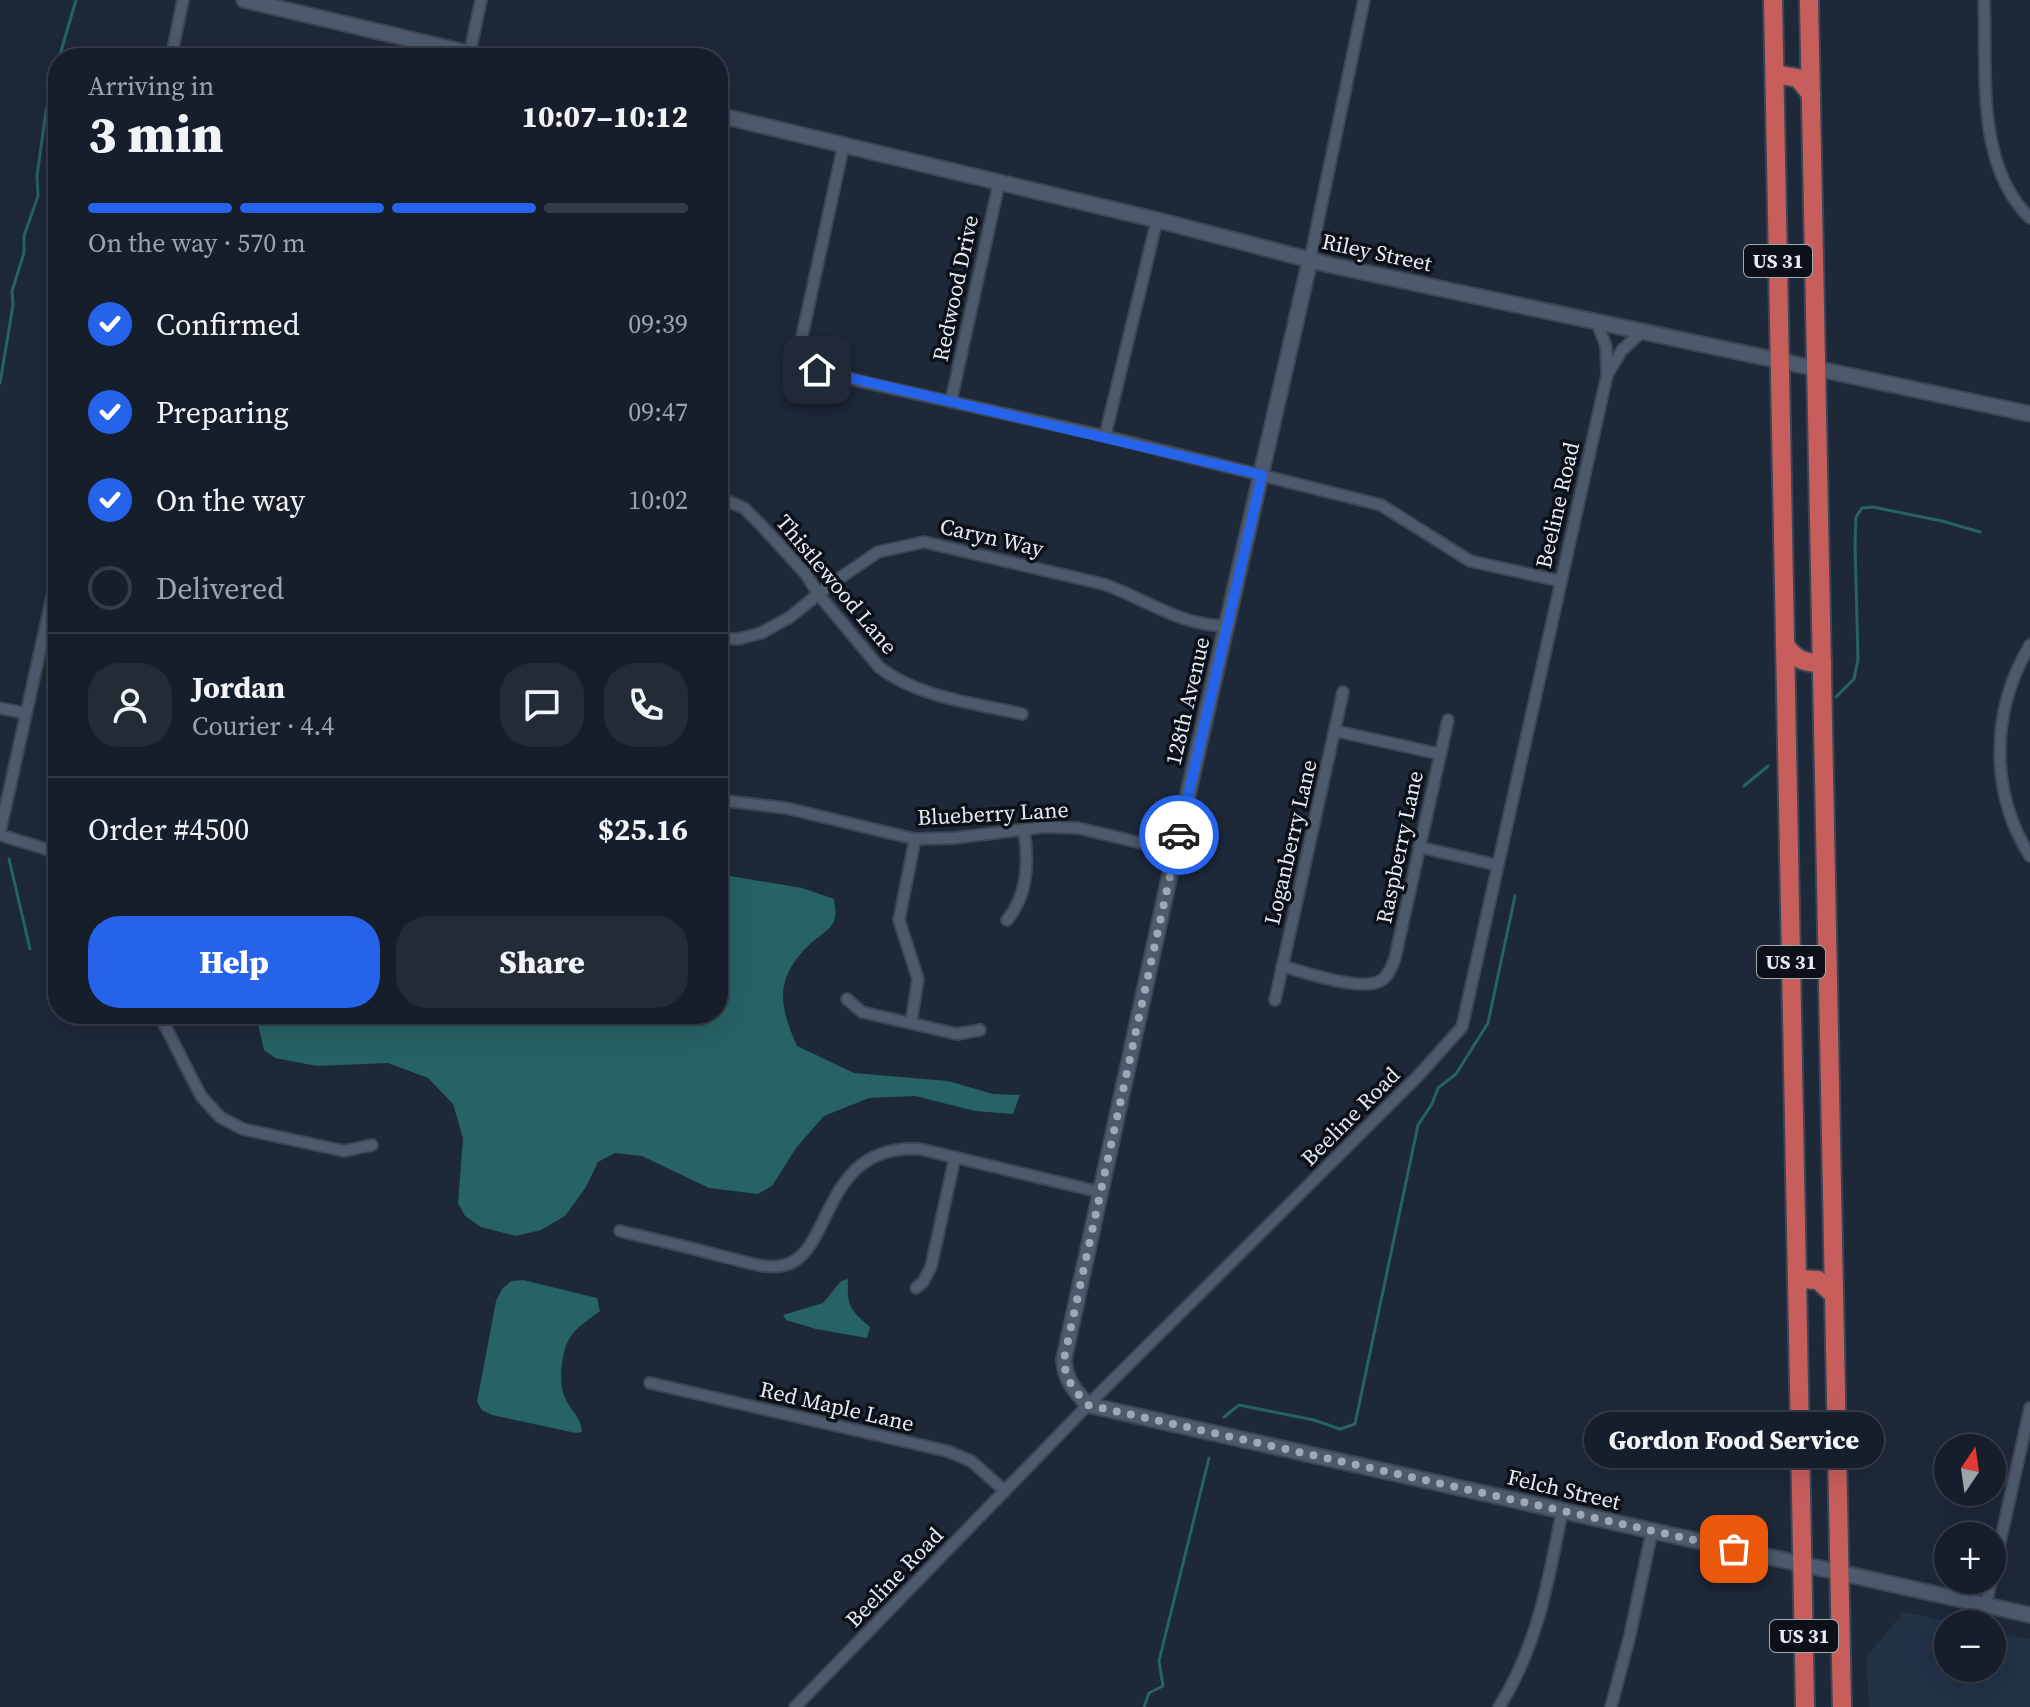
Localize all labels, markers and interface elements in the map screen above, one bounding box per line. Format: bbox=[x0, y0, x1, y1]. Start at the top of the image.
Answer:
text: Arriving in bbox=[88, 68, 214, 104]
text: 10:07–10:12 bbox=[521, 96, 688, 137]
text: 3 min bbox=[88, 98, 224, 169]
street label: Redwood Drive bbox=[925, 212, 985, 364]
text: On the way · 570 m bbox=[88, 225, 306, 261]
street label: Riley Street bbox=[1319, 226, 1436, 278]
road number: US 31 bbox=[1744, 245, 1812, 277]
icon: check bbox=[88, 302, 132, 346]
text: Confirmed bbox=[156, 304, 300, 345]
text: 09:39 bbox=[628, 306, 688, 342]
pin bbox=[783, 336, 851, 404]
icon: home bbox=[795, 348, 839, 392]
icon: check bbox=[88, 390, 132, 434]
text: Preparing bbox=[156, 392, 289, 433]
text: 09:47 bbox=[628, 394, 688, 430]
street label: Beeline Road bbox=[1528, 438, 1586, 571]
icon: check bbox=[88, 478, 132, 522]
text: On the way bbox=[156, 480, 305, 521]
text: 10:02 bbox=[628, 482, 688, 518]
street label: Thistlewood Lane bbox=[770, 508, 904, 660]
street label: Caryn Way bbox=[937, 511, 1047, 564]
text: Delivered bbox=[156, 568, 284, 609]
street label: 128th Avenue bbox=[1158, 634, 1216, 768]
button: person bbox=[88, 663, 172, 747]
button: chat bbox=[500, 663, 584, 747]
button: phone bbox=[604, 663, 688, 747]
text: Jordan bbox=[192, 667, 285, 708]
text: Courier · 4.4 bbox=[192, 708, 334, 744]
street label: Loganberry Lane bbox=[1256, 757, 1324, 927]
street label: Raspberry Lane bbox=[1368, 768, 1430, 926]
street label: Blueberry Lane bbox=[917, 794, 1069, 832]
courier bbox=[1139, 795, 1219, 875]
text: Order #4500 bbox=[88, 809, 249, 850]
text: $25.16 bbox=[598, 809, 688, 850]
icon: car bbox=[1157, 813, 1201, 857]
button: Help bbox=[88, 916, 380, 1008]
button: Share bbox=[396, 916, 688, 1008]
road number: US 31 bbox=[1757, 946, 1825, 978]
street label: Beeline Road bbox=[1294, 1060, 1406, 1172]
street label: Red Maple Lane bbox=[757, 1374, 917, 1438]
callout: Gordon Food Service bbox=[1584, 1413, 1884, 1469]
text: Gordon Food Service bbox=[1609, 1422, 1859, 1458]
north arrow bbox=[1934, 1434, 2006, 1506]
map controls bbox=[1934, 1434, 2006, 1682]
street label: Felch Street bbox=[1505, 1461, 1624, 1517]
pin bbox=[1700, 1515, 1768, 1583]
street label: Beeline Road bbox=[839, 1520, 950, 1634]
button: + bbox=[1934, 1522, 2006, 1594]
icon: bag bbox=[1712, 1527, 1756, 1571]
button: − bbox=[1934, 1610, 2006, 1682]
road number: US 31 bbox=[1770, 1620, 1838, 1652]

